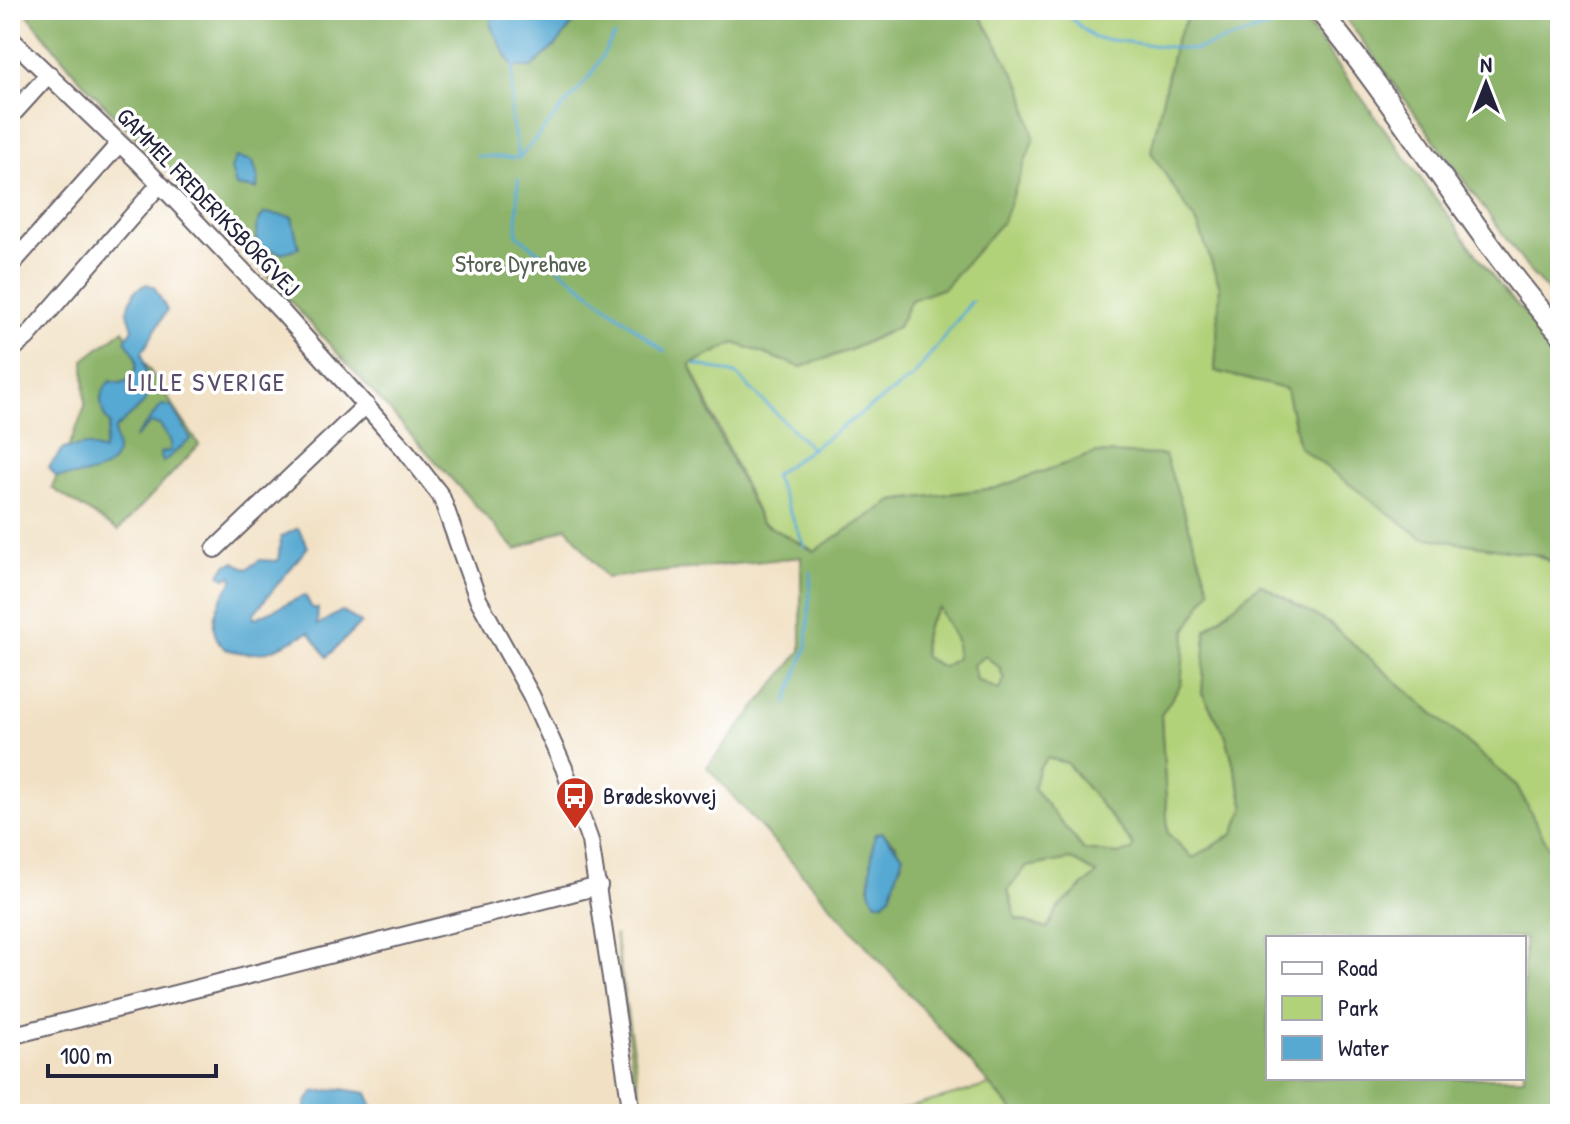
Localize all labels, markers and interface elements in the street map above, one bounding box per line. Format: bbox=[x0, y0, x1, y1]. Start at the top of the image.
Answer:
north arrow bbox=[1446, 44, 1526, 124]
text: N bbox=[1480, 49, 1492, 79]
street label: GAMMEL FREDERIKSBORGVEJ bbox=[110, 100, 307, 303]
park label: Store Dyrehave bbox=[455, 247, 588, 279]
district label: LILLE SVERIGE bbox=[128, 364, 286, 399]
bus stop icon: Brødeskovvej bbox=[554, 775, 596, 830]
place label: Brødeskovvej bbox=[603, 779, 717, 811]
legend bbox=[1266, 936, 1526, 1080]
text: Road bbox=[1338, 951, 1377, 983]
text: Park bbox=[1338, 991, 1378, 1023]
scale bar bbox=[48, 1028, 216, 1078]
text: Water bbox=[1338, 1031, 1389, 1063]
text: 100 m bbox=[60, 1039, 112, 1071]

